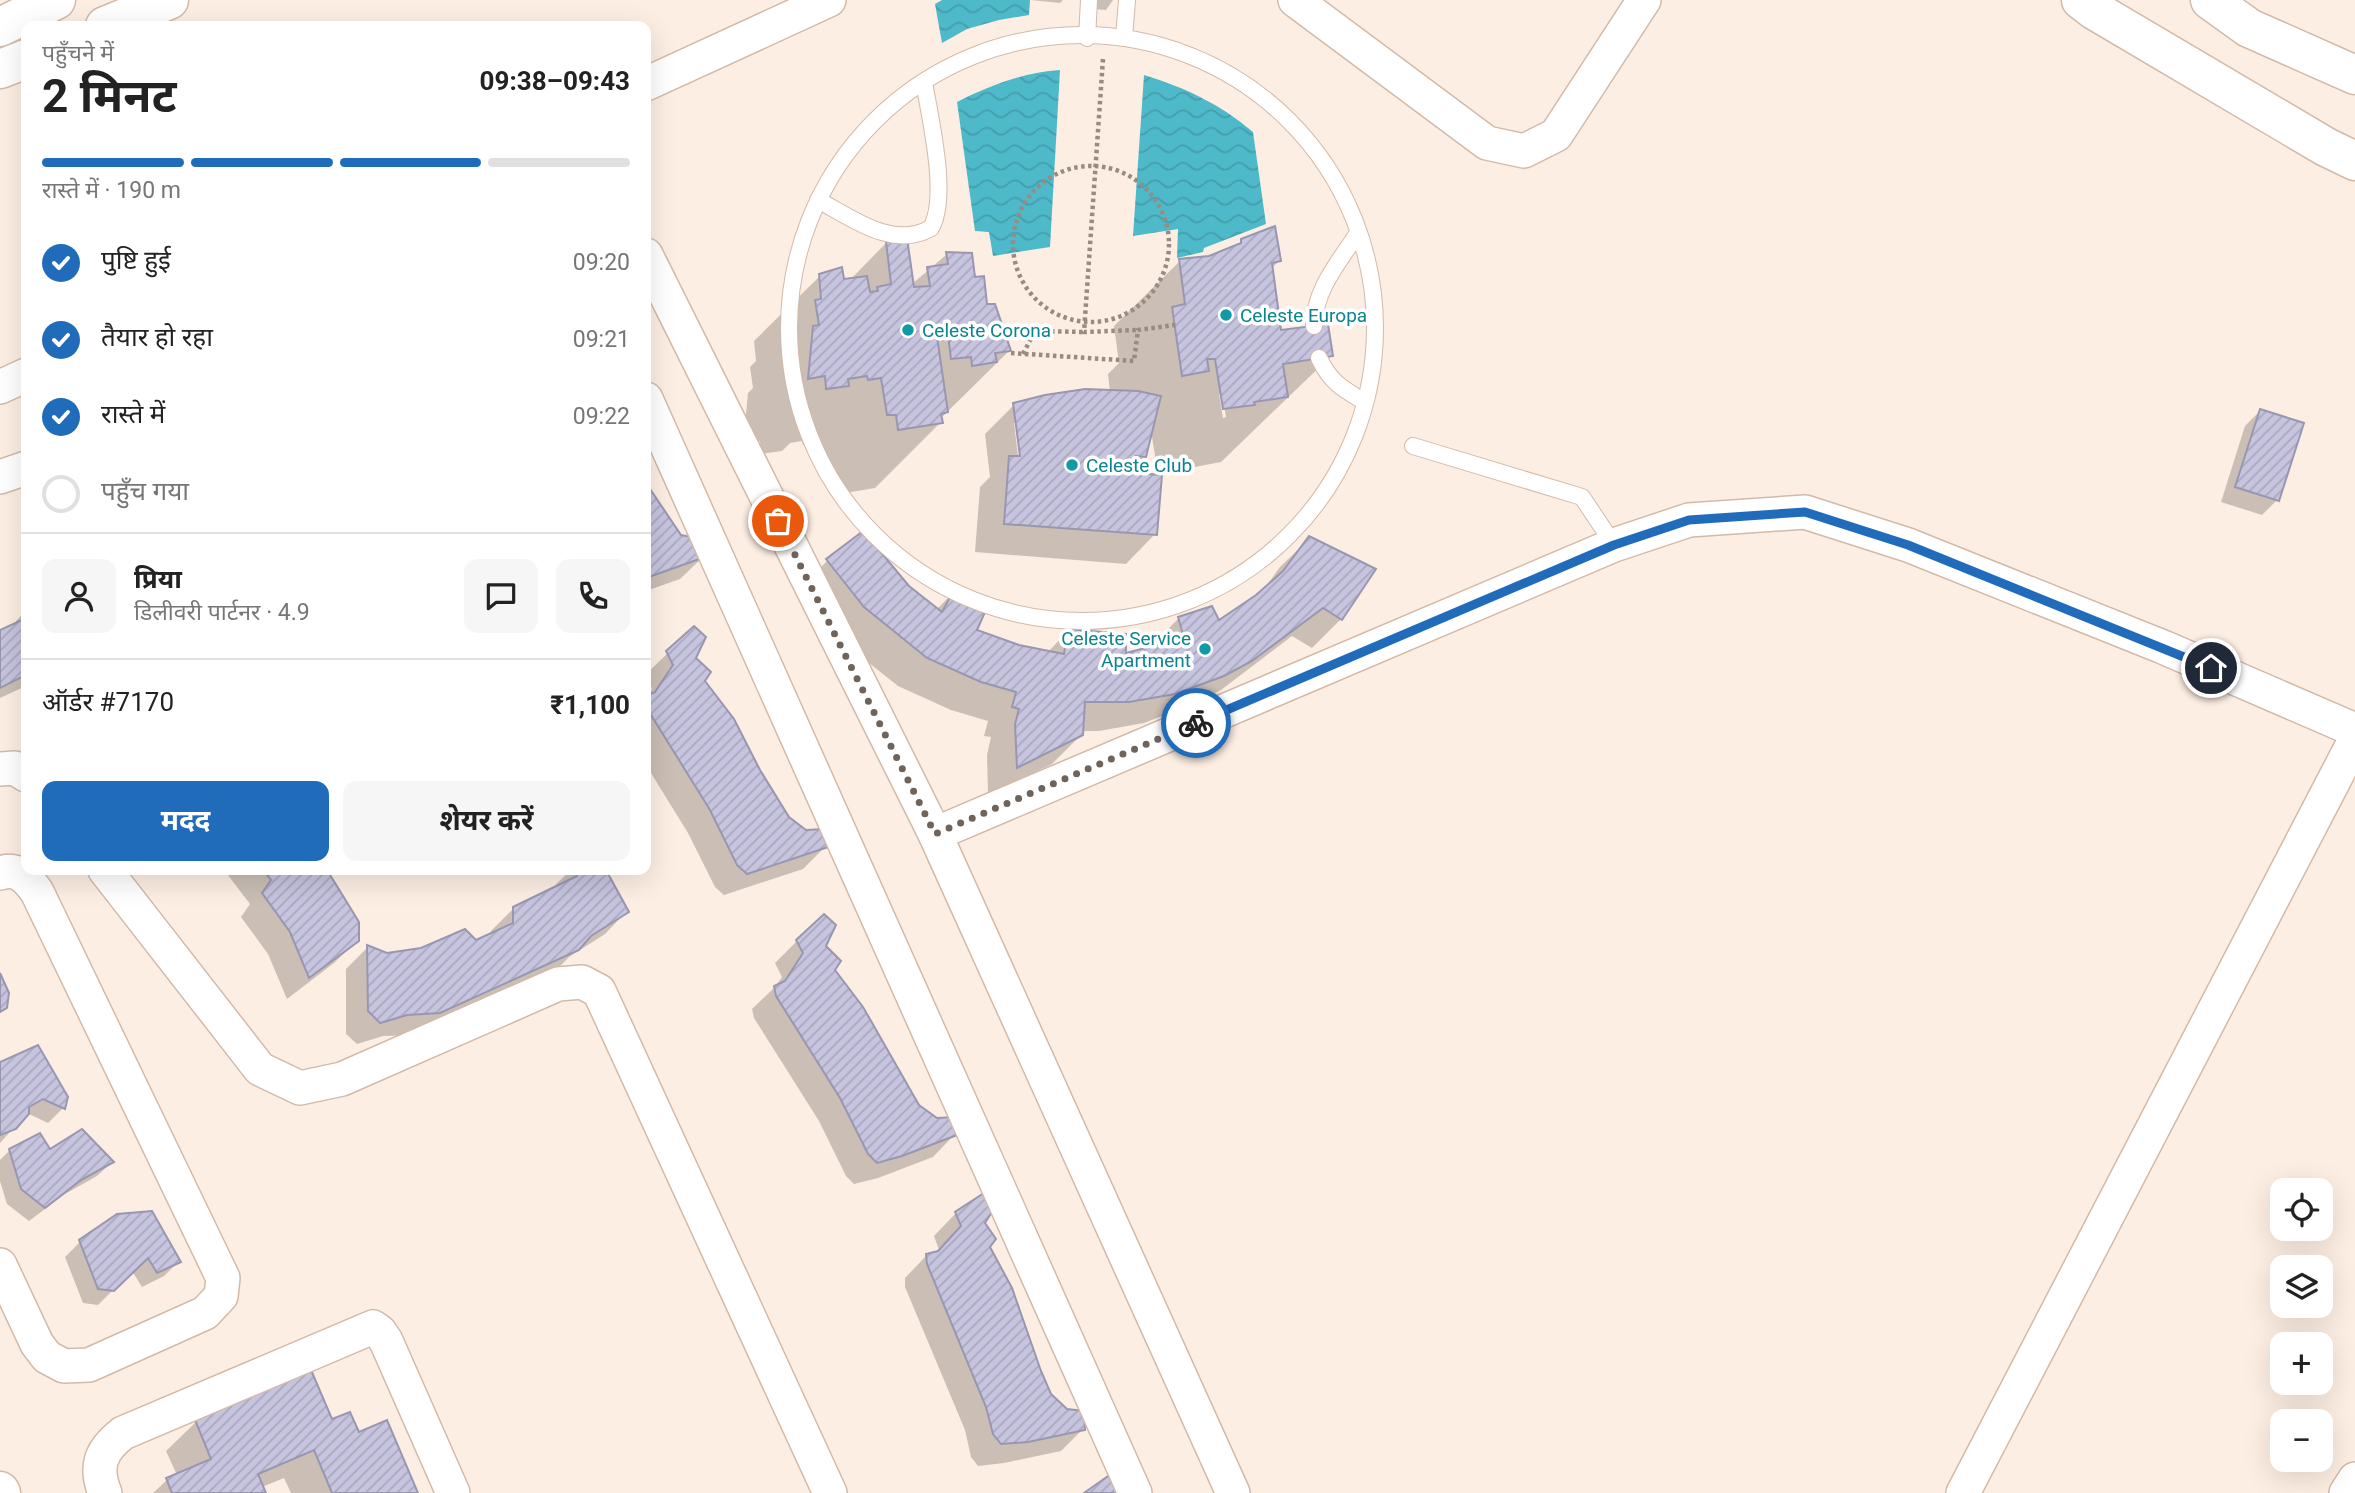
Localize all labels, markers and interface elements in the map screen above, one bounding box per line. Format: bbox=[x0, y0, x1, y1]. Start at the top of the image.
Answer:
text: पहुँचने में bbox=[42, 40, 114, 67]
text: 09:38–09:43 bbox=[480, 66, 630, 96]
text: 2 मिनट bbox=[42, 69, 176, 123]
text: रास्ते में · 190 m bbox=[42, 177, 181, 204]
icon: check bbox=[42, 244, 80, 282]
text: पुष्टि हुई bbox=[101, 245, 171, 275]
text: 09:20 bbox=[573, 249, 630, 276]
place label: Celeste Europa bbox=[1240, 304, 1367, 327]
marker: Celeste Europa bbox=[1218, 307, 1234, 323]
place label: Celeste Corona bbox=[922, 319, 1051, 342]
icon: check bbox=[42, 321, 80, 359]
text: तैयार हो रहा bbox=[101, 322, 213, 352]
marker: Celeste Corona bbox=[900, 322, 916, 338]
text: 09:21 bbox=[573, 326, 630, 353]
icon: check bbox=[42, 398, 80, 436]
text: रास्ते में bbox=[101, 399, 165, 429]
text: 09:22 bbox=[573, 403, 630, 430]
place label: Celeste Club bbox=[1086, 454, 1192, 477]
marker: Celeste Club bbox=[1064, 457, 1080, 473]
text: पहुँच गया bbox=[101, 476, 189, 506]
pin bbox=[748, 491, 808, 551]
icon: bag bbox=[759, 502, 797, 540]
button: person bbox=[42, 559, 116, 633]
button: chat bbox=[464, 559, 538, 633]
button: phone bbox=[556, 559, 630, 633]
text: प्रिया bbox=[134, 564, 182, 594]
text: डिलीवरी पार्टनर · 4.9 bbox=[134, 599, 310, 626]
place label: Celeste Service Apartment bbox=[1061, 627, 1191, 672]
pin bbox=[2181, 638, 2241, 698]
marker: Celeste Service Apartment bbox=[1197, 641, 1213, 657]
icon: home bbox=[2192, 649, 2230, 687]
text: ऑर्डर #7170 bbox=[42, 687, 174, 717]
courier bbox=[1161, 688, 1231, 758]
text: ₹1,100 bbox=[550, 690, 630, 720]
icon: bike bbox=[1177, 704, 1215, 742]
button: मदद bbox=[42, 781, 329, 861]
button: शेयर करें bbox=[343, 781, 630, 861]
map controls bbox=[2270, 1178, 2333, 1472]
button: locate bbox=[2270, 1178, 2333, 1241]
button: layers bbox=[2270, 1255, 2333, 1318]
button: + bbox=[2270, 1332, 2333, 1395]
button: − bbox=[2270, 1409, 2333, 1472]

